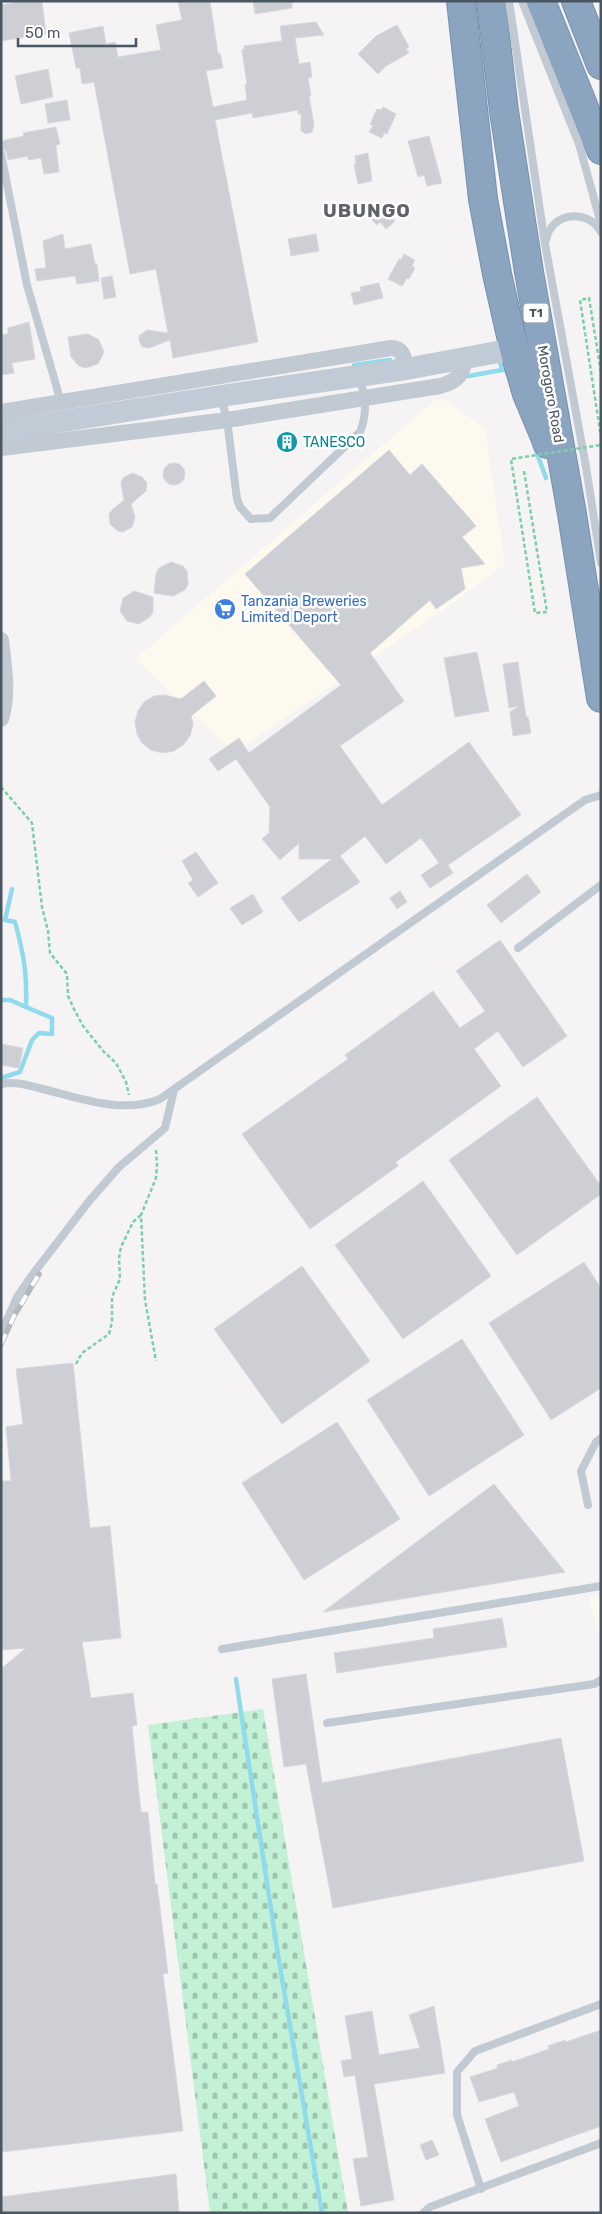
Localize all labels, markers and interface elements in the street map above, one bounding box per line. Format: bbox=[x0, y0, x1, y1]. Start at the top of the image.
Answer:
scale bar bbox=[18, 15, 135, 47]
text: 50 m bbox=[25, 24, 60, 42]
district label: UBUNGO bbox=[323, 199, 411, 222]
road number: T1 bbox=[524, 304, 548, 322]
street label: Morogoro Road bbox=[534, 344, 567, 444]
building icon: TANESCO bbox=[275, 430, 299, 454]
place label: TANESCO bbox=[303, 434, 365, 451]
place label: Tanzania Breweries Limited Deport bbox=[241, 593, 367, 626]
supermarket icon: Tanzania Breweries Limited Deport bbox=[213, 597, 237, 621]

